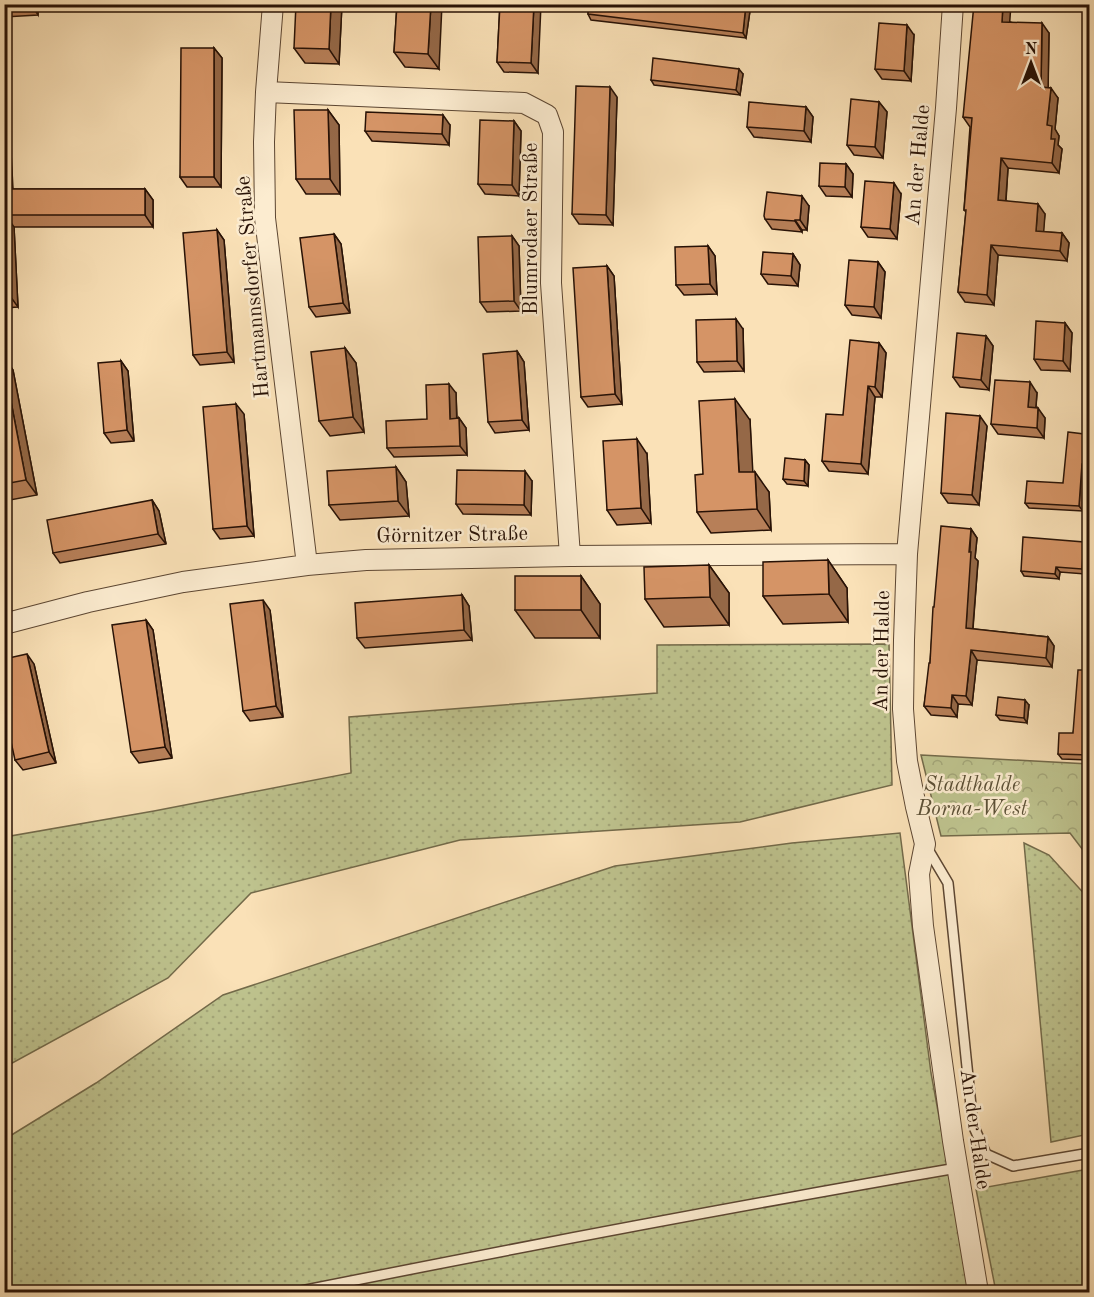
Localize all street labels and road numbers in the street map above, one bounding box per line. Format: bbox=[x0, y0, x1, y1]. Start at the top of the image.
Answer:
street label: An der Halde bbox=[903, 104, 934, 227]
street label: Blumrodaer Straße bbox=[521, 143, 542, 315]
street label: Hartmannsdorfer Straße bbox=[233, 175, 274, 399]
street label: Görnitzer Straße bbox=[376, 524, 528, 547]
street label: An der Halde bbox=[871, 590, 894, 712]
street label: An der Halde bbox=[956, 1068, 993, 1191]

